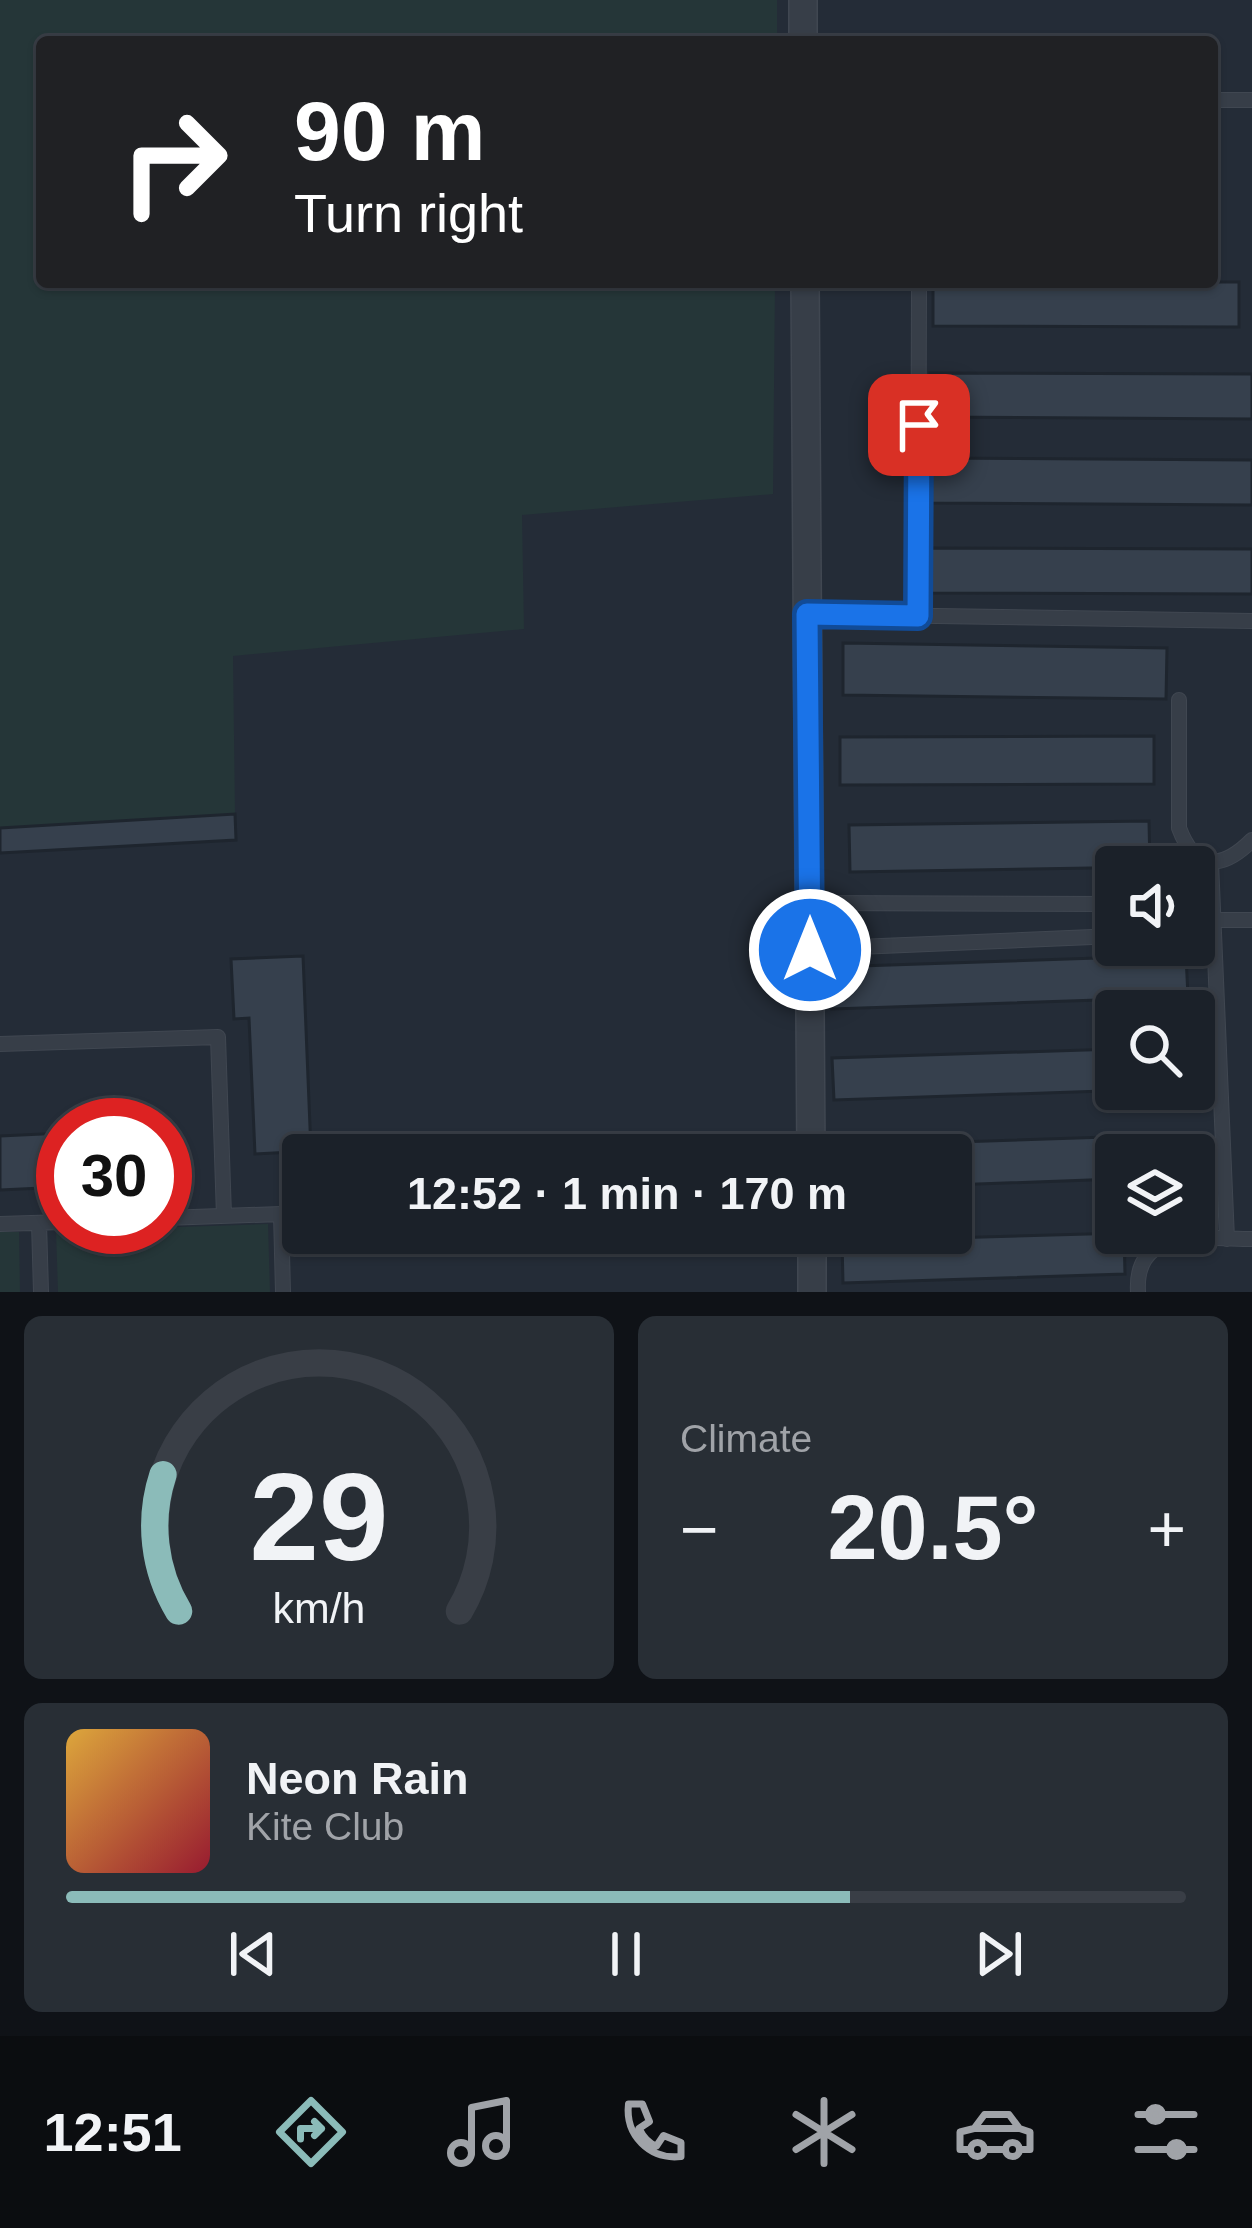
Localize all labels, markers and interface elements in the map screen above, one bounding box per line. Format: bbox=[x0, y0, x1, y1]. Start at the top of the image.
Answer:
icon: right bbox=[96, 84, 252, 240]
text: 90 m bbox=[294, 84, 485, 178]
text: Turn right bbox=[294, 183, 523, 243]
pin bbox=[868, 374, 970, 476]
icon: arrive bbox=[886, 392, 952, 458]
map controls bbox=[1095, 846, 1215, 1254]
button: sound bbox=[1095, 846, 1215, 966]
position arrow bbox=[747, 887, 873, 1013]
button: search bbox=[1095, 990, 1215, 1110]
speed limit sign: 30 bbox=[36, 1098, 192, 1254]
button: layers bbox=[1095, 1134, 1215, 1254]
text: 12:52 · 1 min · 170 m bbox=[407, 1168, 847, 1219]
text: Climate bbox=[680, 1417, 812, 1460]
text: 29 bbox=[250, 1447, 388, 1586]
text: 20.5° bbox=[827, 1478, 1039, 1578]
text: − bbox=[680, 1492, 719, 1566]
text: + bbox=[1147, 1492, 1186, 1566]
text: km/h bbox=[273, 1583, 365, 1631]
text: Neon Rain bbox=[246, 1753, 469, 1804]
text: Kite Club bbox=[246, 1805, 404, 1848]
icon: previous bbox=[220, 1921, 286, 1987]
icon: pause bbox=[593, 1921, 659, 1987]
icon: next bbox=[966, 1921, 1032, 1987]
icon: directions bbox=[269, 2090, 353, 2174]
icon: music bbox=[440, 2090, 524, 2174]
icon: phone bbox=[611, 2090, 695, 2174]
icon: climate bbox=[782, 2090, 866, 2174]
icon: car bbox=[953, 2090, 1037, 2174]
icon: filters bbox=[1124, 2090, 1208, 2174]
text: 12:51 bbox=[44, 2102, 182, 2162]

